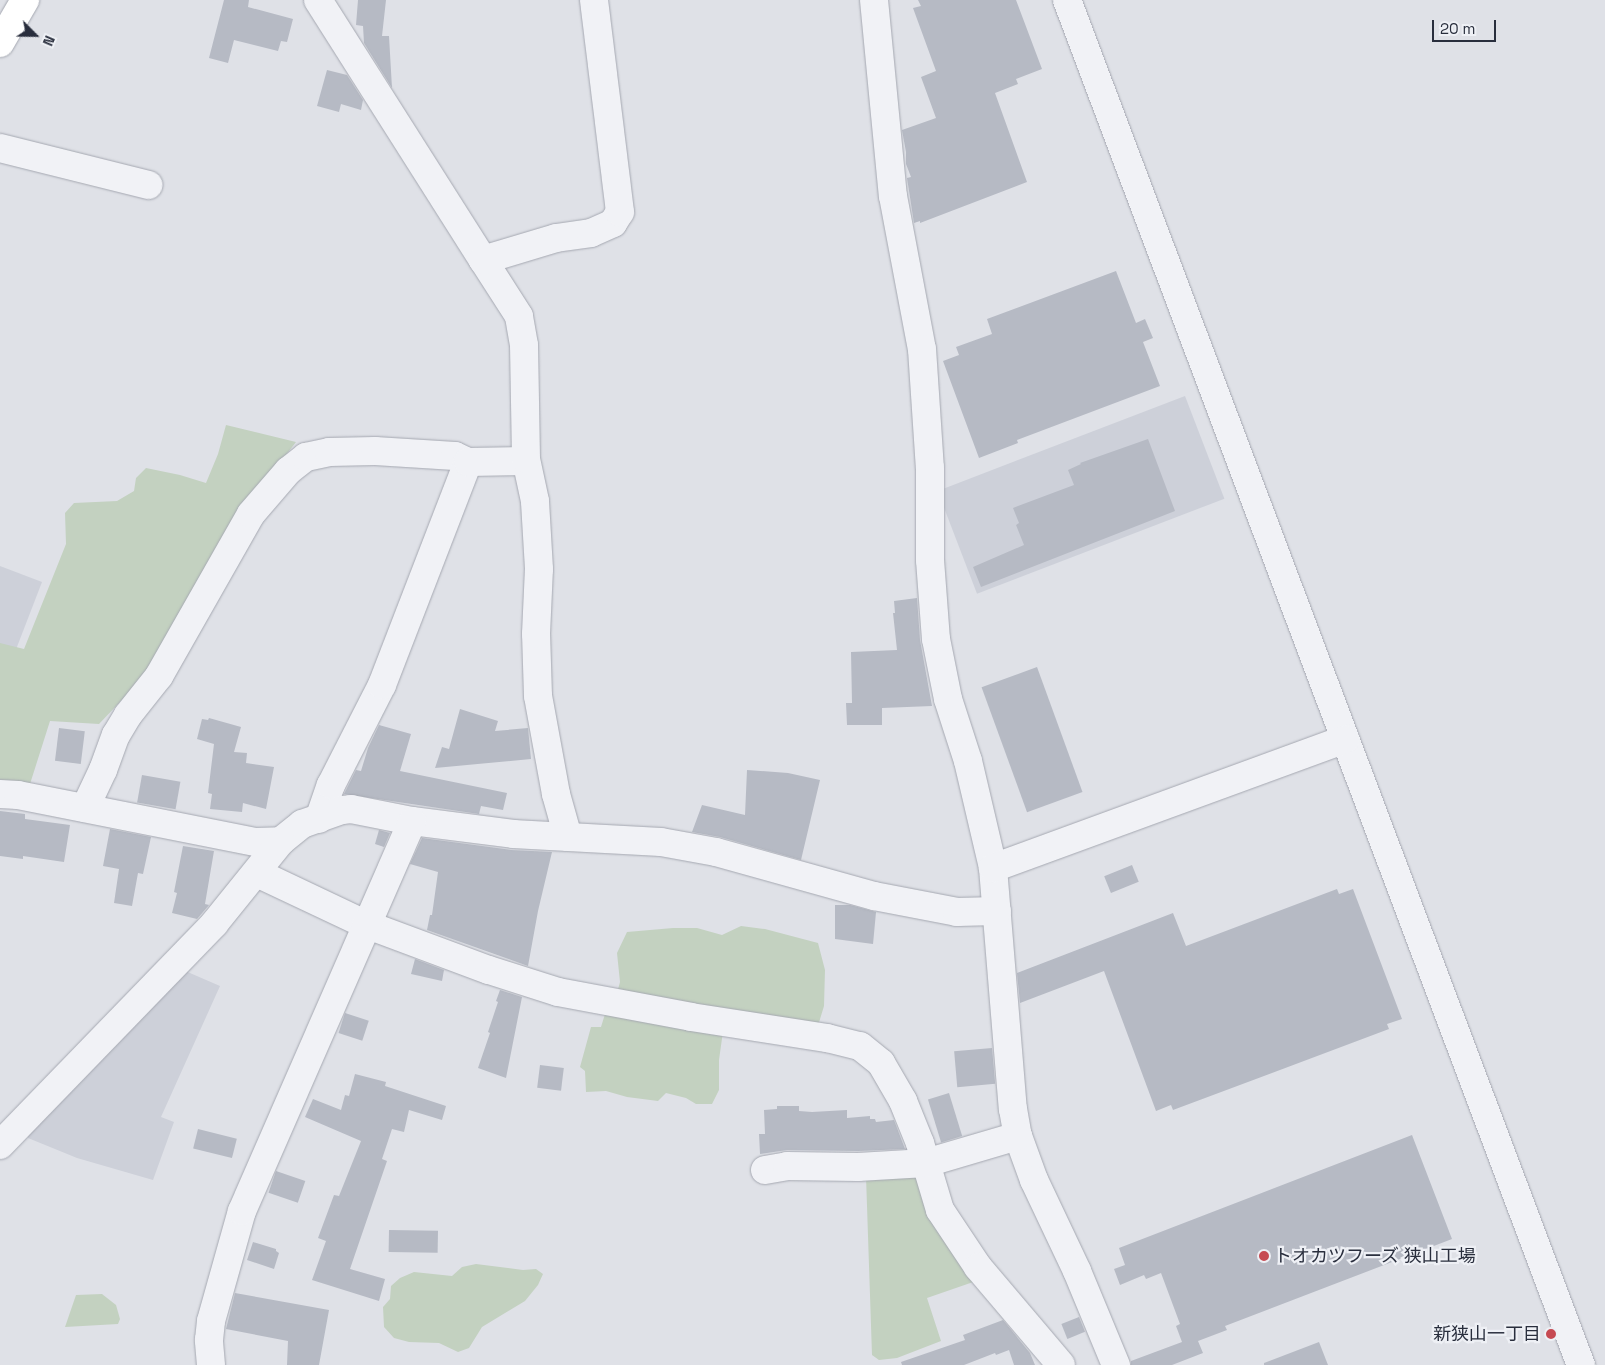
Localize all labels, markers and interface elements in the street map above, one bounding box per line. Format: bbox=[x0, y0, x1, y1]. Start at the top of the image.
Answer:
north arrow bbox=[10, 10, 60, 60]
scale bar bbox=[1435, 10, 1499, 42]
text: 20 m bbox=[1440, 19, 1475, 38]
text: N bbox=[39, 33, 59, 49]
place label: トオカツフーズ 狭山工場 bbox=[1274, 1245, 1477, 1267]
marker: トオカツフーズ 狭山工場 bbox=[1258, 1250, 1270, 1262]
place label: 新狭山一丁目 bbox=[1433, 1323, 1541, 1345]
marker: 新狭山一丁目 bbox=[1545, 1328, 1557, 1340]

